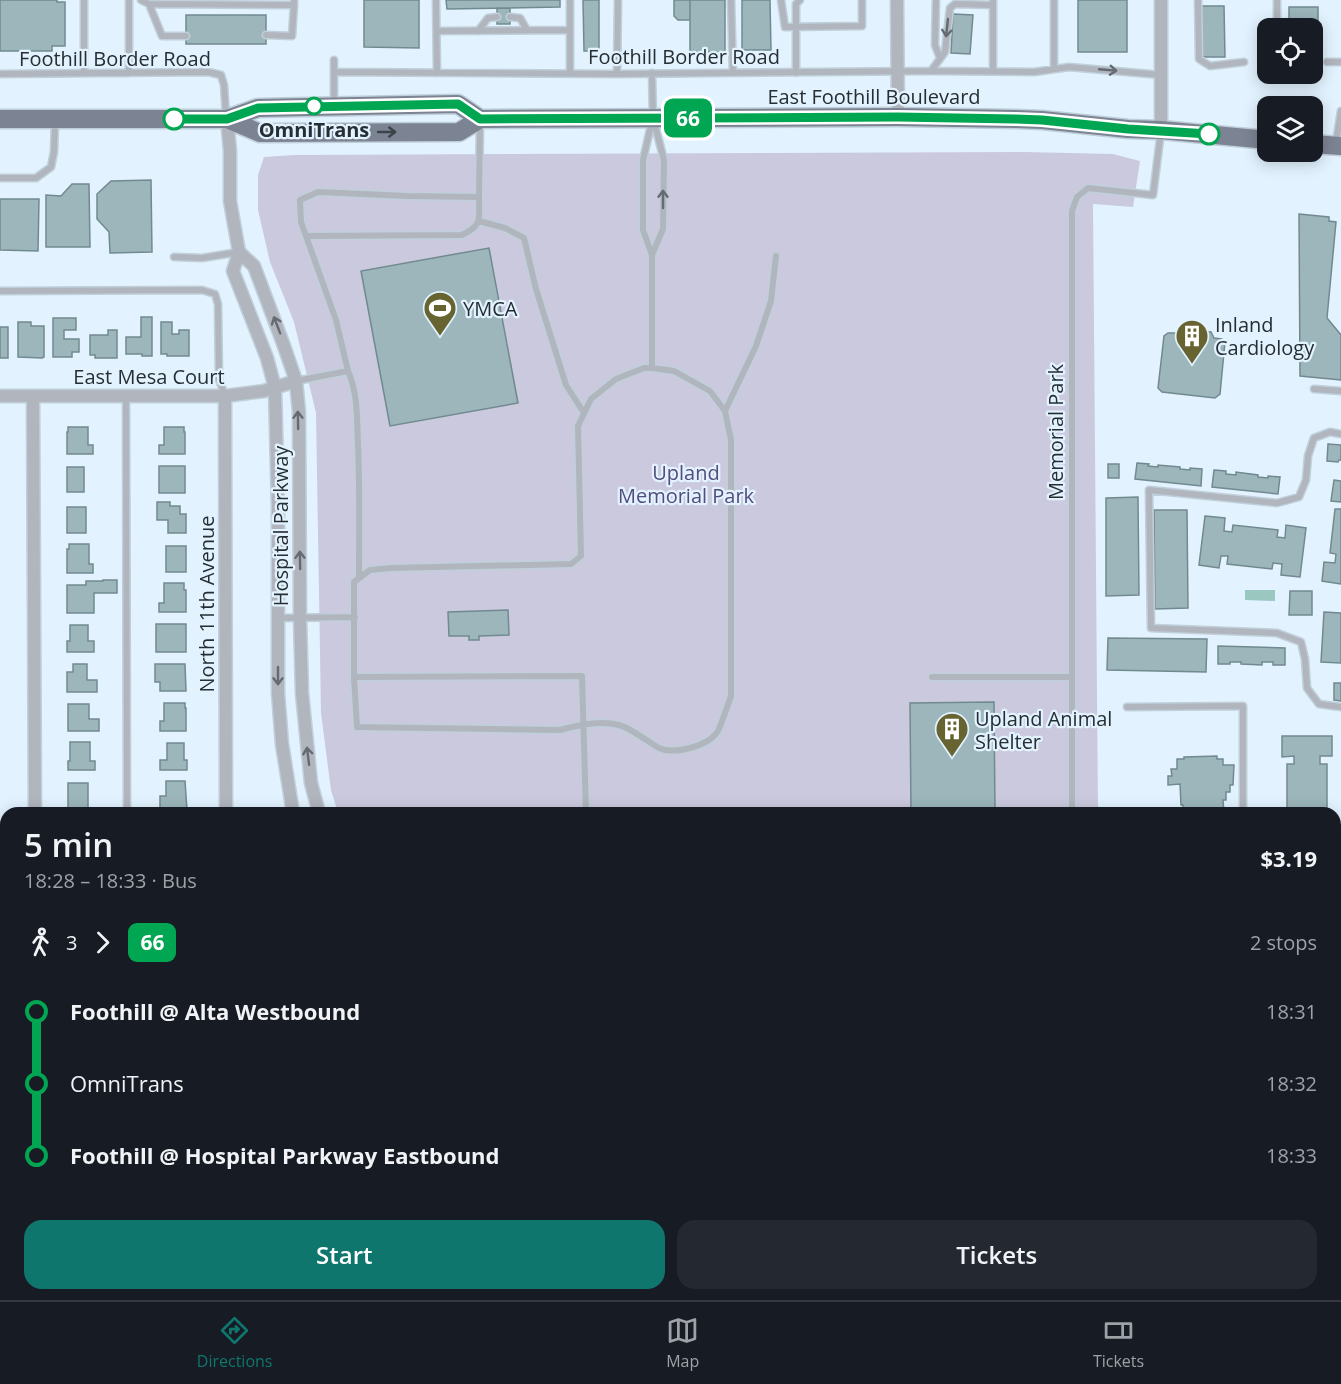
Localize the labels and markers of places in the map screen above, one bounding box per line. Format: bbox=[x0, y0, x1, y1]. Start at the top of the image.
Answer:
marker: OmniTrans bbox=[305, 97, 323, 115]
unlabelled marker bbox=[163, 108, 185, 130]
place label: OmniTrans bbox=[259, 116, 369, 143]
unlabelled marker bbox=[1198, 123, 1220, 145]
sports icon: YMCA bbox=[422, 290, 458, 337]
place label: YMCA bbox=[463, 295, 518, 322]
place label: Inland Cardiology bbox=[1215, 311, 1315, 361]
building icon: Inland Cardiology bbox=[1174, 318, 1210, 365]
place label: Upland Animal Shelter bbox=[975, 705, 1112, 755]
building icon: Upland Animal Shelter bbox=[934, 711, 970, 758]

